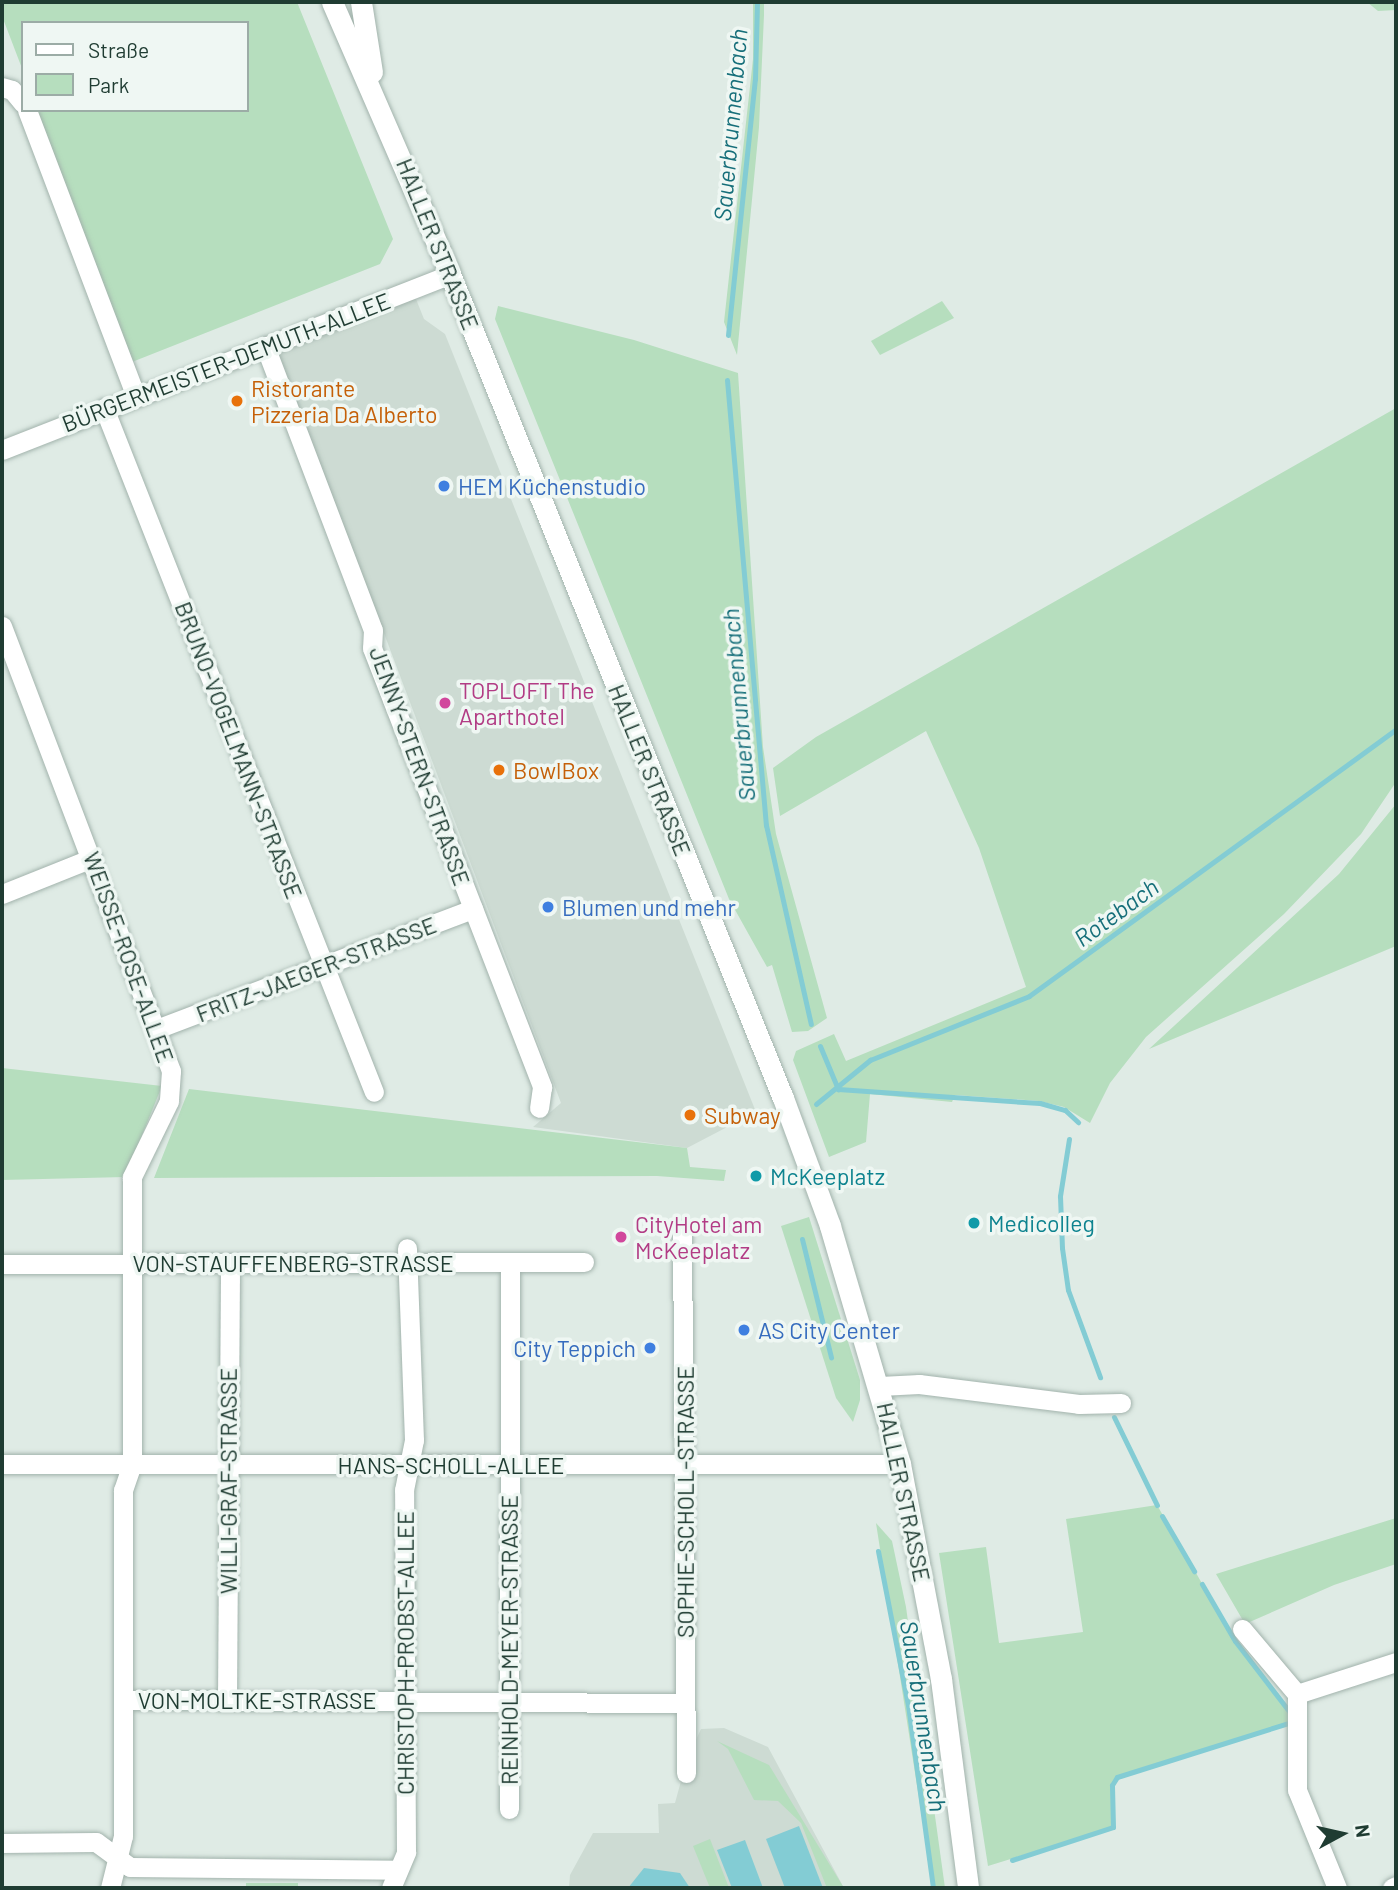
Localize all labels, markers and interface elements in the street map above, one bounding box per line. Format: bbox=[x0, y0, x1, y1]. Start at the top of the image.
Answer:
legend bbox=[21, 21, 248, 112]
water label: Sauerbrunnenbach bbox=[707, 28, 753, 222]
text: Straße bbox=[88, 37, 149, 62]
text: Park bbox=[88, 72, 129, 97]
street label: HALLER STRASSE bbox=[391, 154, 485, 334]
street label: BÜRGERMEISTER-DEMUTH-ALLEE bbox=[58, 287, 394, 437]
place label: Ristorante Pizzeria Da Alberto bbox=[251, 374, 437, 428]
marker: Ristorante Pizzeria Da Alberto bbox=[229, 393, 245, 409]
place label: HEM Küchenstudio bbox=[458, 472, 646, 500]
marker: HEM Küchenstudio bbox=[436, 478, 452, 494]
street label: BRUNO-VOGELMANN-STRASSE bbox=[170, 598, 308, 902]
water label: Sauerbrunnenbach bbox=[715, 608, 761, 802]
street label: JENNY-STERN-STRASSE bbox=[364, 643, 476, 889]
place label: TOPLOFT The Aparthotel bbox=[459, 676, 595, 730]
street label: HALLER STRASSE bbox=[603, 680, 697, 860]
marker: TOPLOFT The Aparthotel bbox=[437, 695, 453, 711]
place label: BowlBox bbox=[513, 756, 599, 784]
marker: BowlBox bbox=[491, 762, 507, 778]
street label: WEISSE-ROSE-ALLEE bbox=[78, 848, 180, 1066]
water label: Rotebach bbox=[1068, 872, 1164, 952]
place label: Blumen und mehr bbox=[562, 893, 736, 921]
marker: Blumen und mehr bbox=[540, 899, 556, 915]
street label: FRITZ-JAEGER-STRASSE bbox=[192, 910, 440, 1028]
place label: Subway bbox=[704, 1101, 781, 1129]
marker: Subway bbox=[682, 1107, 698, 1123]
place label: McKeeplatz bbox=[770, 1162, 885, 1190]
marker: McKeeplatz bbox=[748, 1168, 764, 1184]
place label: Medicolleg bbox=[988, 1209, 1095, 1237]
place label: CityHotel am McKeeplatz bbox=[635, 1210, 762, 1264]
marker: Medicolleg bbox=[966, 1215, 982, 1231]
marker: CityHotel am McKeeplatz bbox=[613, 1229, 629, 1245]
street label: VON-STAUFFENBERG-STRASSE bbox=[132, 1249, 454, 1277]
place label: AS City Center bbox=[758, 1316, 900, 1344]
marker: AS City Center bbox=[736, 1322, 752, 1338]
place label: City Teppich bbox=[513, 1334, 636, 1362]
marker: City Teppich bbox=[642, 1340, 658, 1356]
street label: SOPHIE-SCHOLL-STRASSE bbox=[671, 1366, 699, 1638]
street label: WILLI-GRAF-STRASSE bbox=[214, 1368, 242, 1594]
street label: HALLER STRASSE bbox=[872, 1400, 936, 1584]
street label: HANS-SCHOLL-ALLEE bbox=[337, 1451, 565, 1479]
street label: REINHOLD-MEYER-STRASSE bbox=[495, 1495, 523, 1785]
street label: CHRISTOPH-PROBST-ALLEE bbox=[391, 1511, 419, 1795]
water label: Sauerbrunnenbach bbox=[895, 1618, 953, 1814]
street label: VON-MOLTKE-STRASSE bbox=[138, 1686, 376, 1714]
north arrow bbox=[1307, 1799, 1377, 1869]
text: N bbox=[1351, 1823, 1376, 1839]

